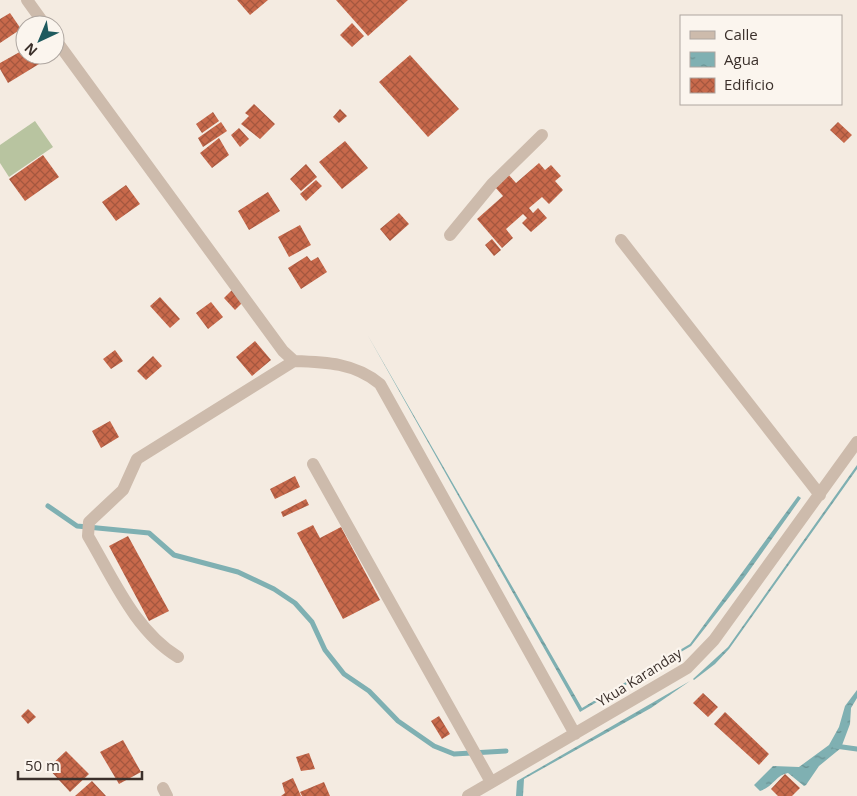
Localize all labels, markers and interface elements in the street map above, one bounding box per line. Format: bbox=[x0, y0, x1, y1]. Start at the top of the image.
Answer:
north arrow bbox=[15, 15, 65, 65]
legend bbox=[680, 15, 842, 105]
text: Calle bbox=[724, 24, 758, 44]
text: N bbox=[20, 39, 41, 61]
text: Agua bbox=[724, 49, 759, 69]
text: Edificio bbox=[724, 74, 774, 94]
street label: Ykua Karanday bbox=[593, 643, 686, 711]
scale bar bbox=[18, 748, 141, 780]
text: 50 m bbox=[25, 755, 60, 775]

